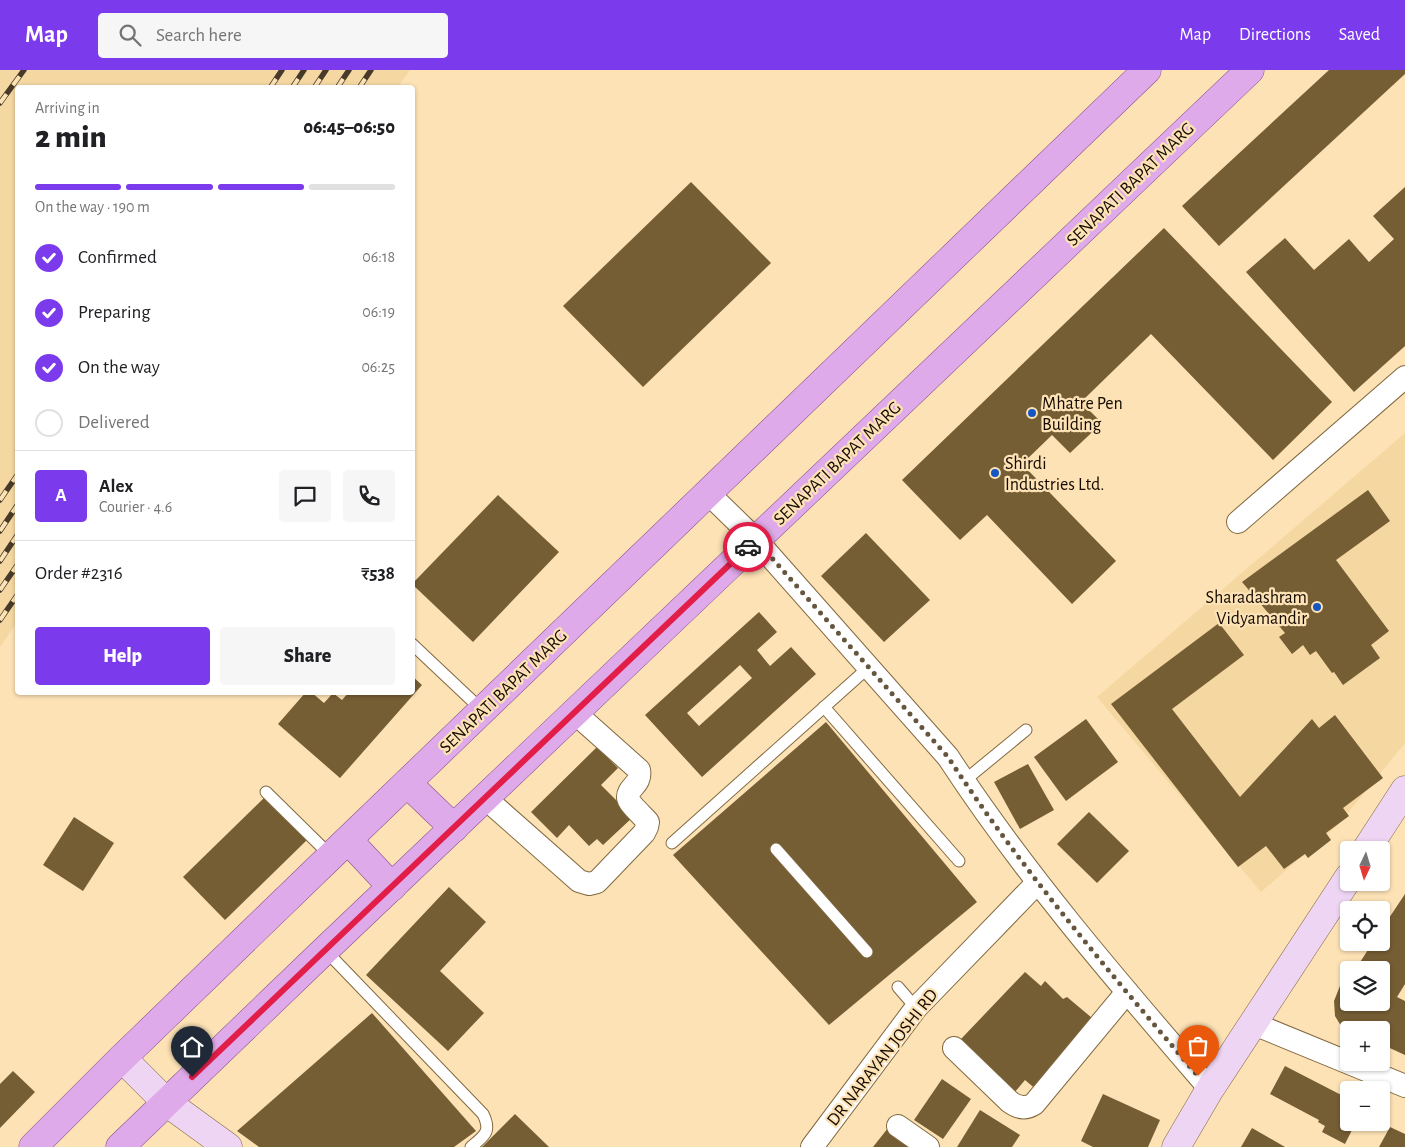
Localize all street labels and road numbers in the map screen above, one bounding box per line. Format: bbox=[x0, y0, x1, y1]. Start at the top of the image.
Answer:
street label: SENAPATI BAPAT MARG bbox=[1064, 119, 1198, 250]
street label: SENAPATI BAPAT MARG bbox=[771, 398, 905, 529]
street label: SENAPATI BAPAT MARG bbox=[437, 626, 571, 757]
street label: DR NARAYAN JOSHI RD bbox=[824, 986, 942, 1129]

